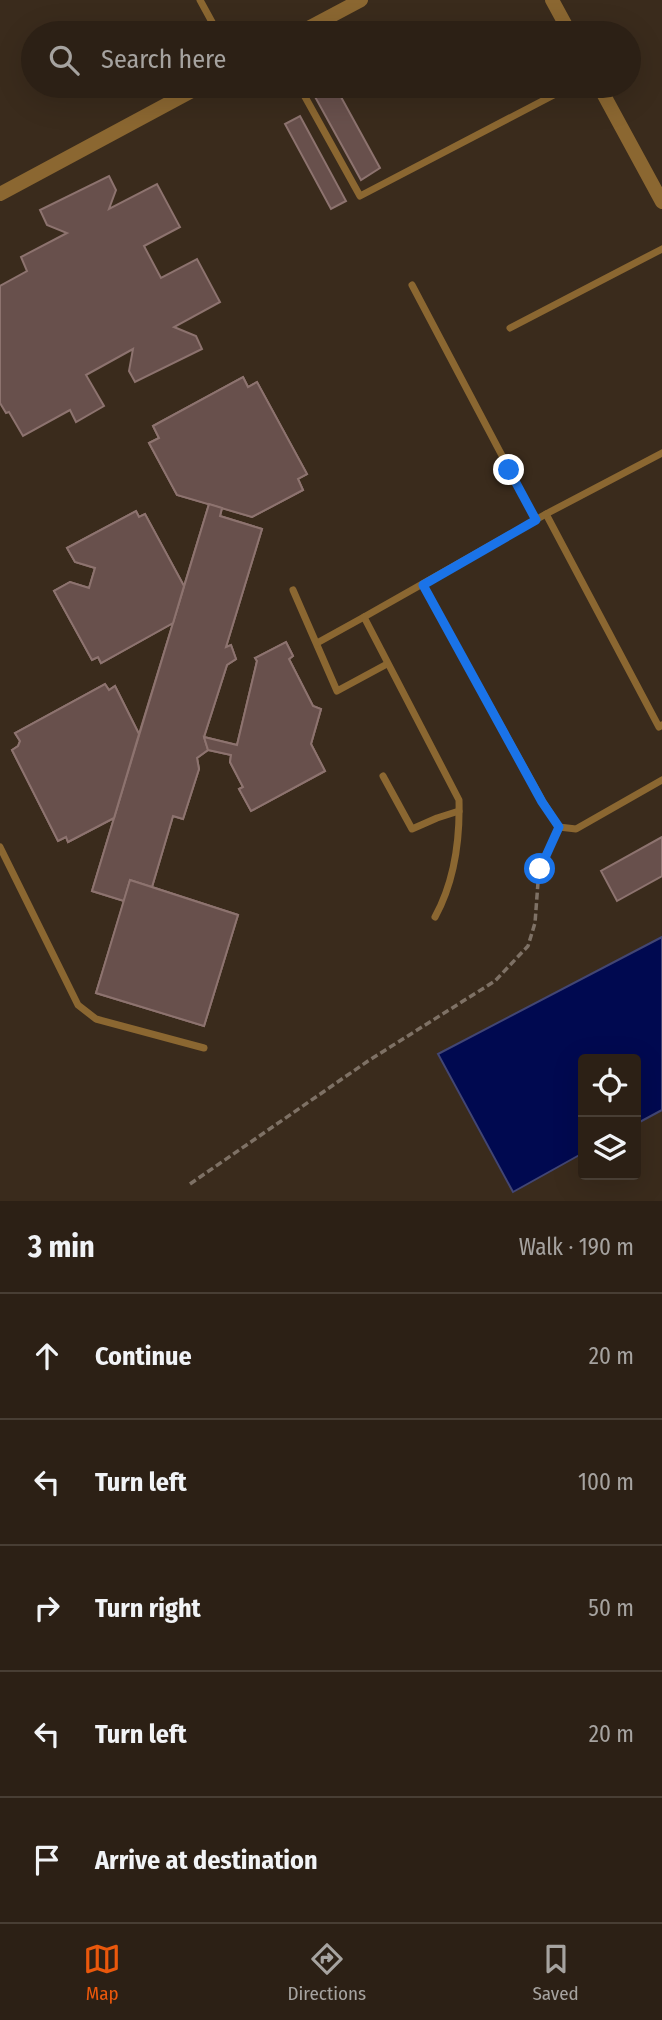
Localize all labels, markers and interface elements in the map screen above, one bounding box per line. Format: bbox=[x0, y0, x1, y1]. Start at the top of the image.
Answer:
search box bbox=[21, 21, 641, 98]
icon: search bbox=[45, 41, 83, 79]
text: Search here bbox=[101, 44, 226, 75]
route end bbox=[493, 454, 524, 485]
route start bbox=[524, 853, 555, 884]
map controls bbox=[578, 1054, 641, 1180]
button: locate bbox=[578, 1054, 641, 1117]
button: layers bbox=[578, 1117, 641, 1180]
text: 3 min bbox=[28, 1229, 95, 1265]
text: Walk · 190 m bbox=[519, 1233, 634, 1261]
icon: ahead bbox=[28, 1337, 66, 1375]
text: Continue bbox=[95, 1341, 192, 1372]
text: 20 m bbox=[589, 1342, 634, 1370]
icon: left bbox=[28, 1463, 66, 1501]
text: Turn left bbox=[95, 1467, 187, 1498]
text: 100 m bbox=[578, 1468, 634, 1496]
icon: right bbox=[28, 1589, 66, 1627]
text: Turn right bbox=[95, 1593, 201, 1624]
text: 50 m bbox=[588, 1594, 634, 1622]
icon: left bbox=[28, 1715, 66, 1753]
text: Turn left bbox=[95, 1719, 187, 1750]
text: 20 m bbox=[589, 1720, 634, 1748]
icon: arrive bbox=[28, 1841, 66, 1879]
text: Arrive at destination bbox=[95, 1845, 318, 1876]
tab: Map bbox=[83, 1940, 121, 2005]
tab: Directions bbox=[287, 1940, 366, 2005]
tab: Saved bbox=[532, 1940, 579, 2005]

